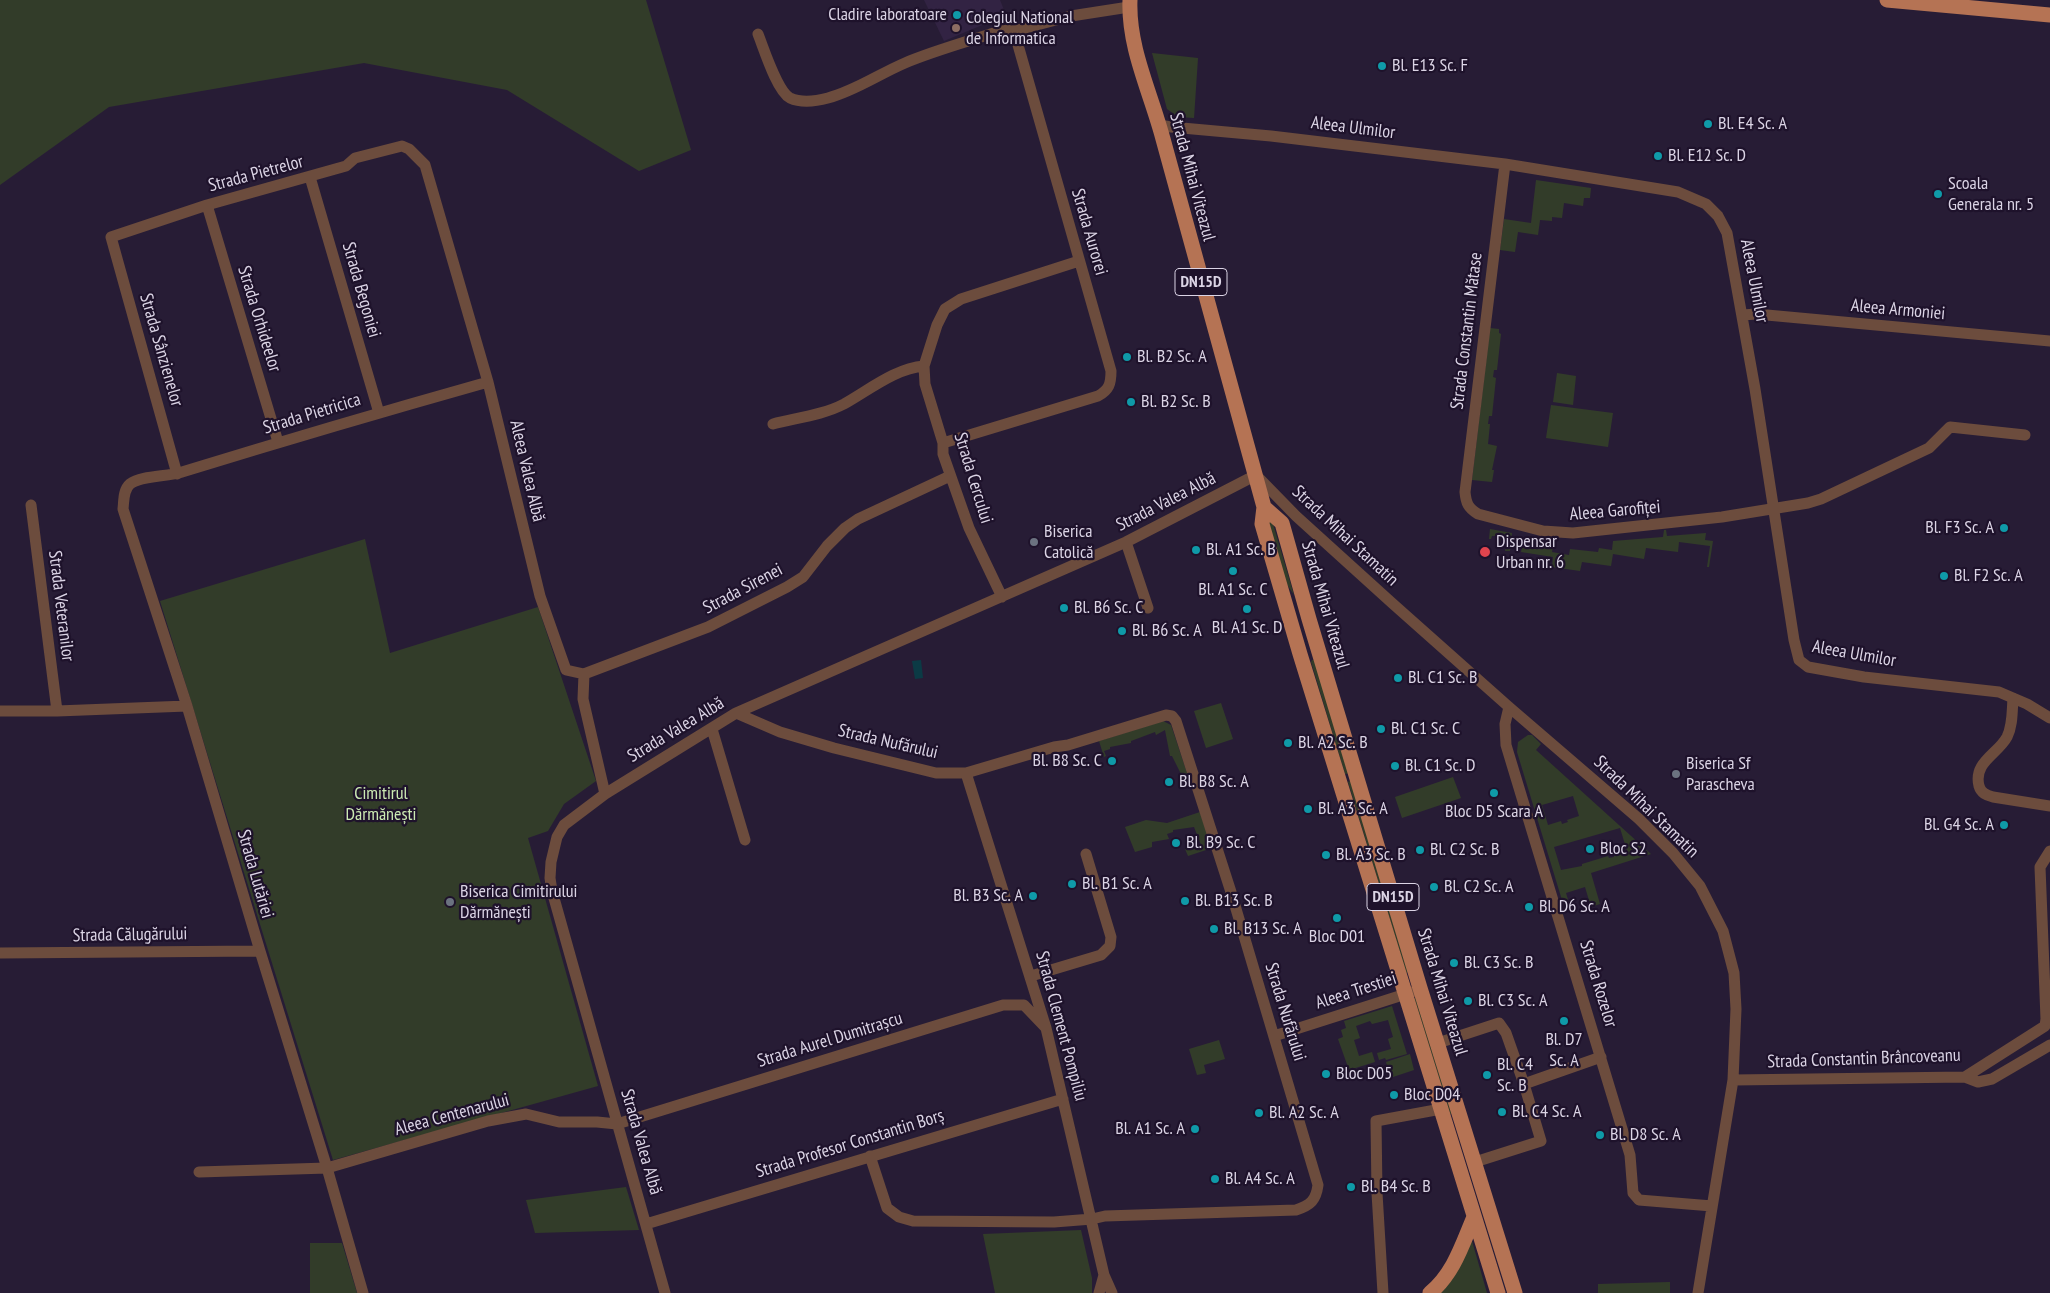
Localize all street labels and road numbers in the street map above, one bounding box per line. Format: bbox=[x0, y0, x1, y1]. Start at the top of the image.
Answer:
street label: Strada Mihai Viteazul bbox=[1164, 110, 1220, 244]
street label: Aleea Ulmilor bbox=[1310, 112, 1396, 144]
street label: Strada Pietrelor bbox=[206, 151, 306, 197]
street label: Strada Aurorei bbox=[1066, 186, 1112, 278]
street label: Aleea Ulmilor bbox=[1735, 237, 1773, 325]
street label: Strada Begoniei bbox=[337, 240, 385, 340]
street label: Strada Constantin Mătase bbox=[1447, 251, 1487, 411]
street label: Strada Orhideelor bbox=[233, 263, 285, 375]
road number: DN15D bbox=[1175, 268, 1227, 296]
street label: Strada Sânzienelor bbox=[135, 291, 187, 409]
street label: Aleea Armoniei bbox=[1850, 295, 1946, 325]
street label: Strada Pietricica bbox=[261, 389, 363, 439]
street label: Aleea Valea Albă bbox=[505, 418, 549, 524]
street label: Strada Cercului bbox=[949, 430, 997, 526]
street label: Strada Valea Albă bbox=[1113, 468, 1219, 536]
street label: Strada Mihai Stamatin bbox=[1287, 481, 1403, 591]
street label: Aleea Garofiței bbox=[1569, 496, 1661, 526]
street label: Strada Mihai Viteazul bbox=[1296, 539, 1354, 671]
street label: Strada Veteranilor bbox=[43, 549, 79, 663]
street label: Strada Sirenei bbox=[700, 559, 786, 619]
street label: Aleea Ulmilor bbox=[1810, 636, 1898, 672]
street label: Strada Valea Albă bbox=[624, 693, 728, 767]
street label: Strada Nufărului bbox=[836, 720, 940, 764]
street label: Strada Mihai Stamatin bbox=[1589, 752, 1703, 862]
street label: Strada Lutăriei bbox=[232, 827, 278, 921]
road number: DN15D bbox=[1367, 884, 1419, 910]
street label: Strada Călugărului bbox=[72, 923, 188, 947]
street label: Strada Mihai Viteazul bbox=[1412, 926, 1472, 1058]
street label: Strada Rozelor bbox=[1575, 938, 1621, 1030]
street label: Strada Clement Pompiliu bbox=[1031, 949, 1091, 1103]
street label: Strada Nufărului bbox=[1260, 960, 1310, 1064]
street label: Aleea Trestiei bbox=[1313, 968, 1399, 1014]
street label: Strada Aurel Dumitrașcu bbox=[755, 1008, 905, 1072]
street label: Strada Constantin Brâncoveanu bbox=[1767, 1045, 1961, 1073]
street label: Strada Valea Albă bbox=[616, 1087, 666, 1197]
street label: Aleea Centenarului bbox=[392, 1089, 512, 1141]
street label: Strada Profesor Constantin Borș bbox=[753, 1105, 947, 1183]

